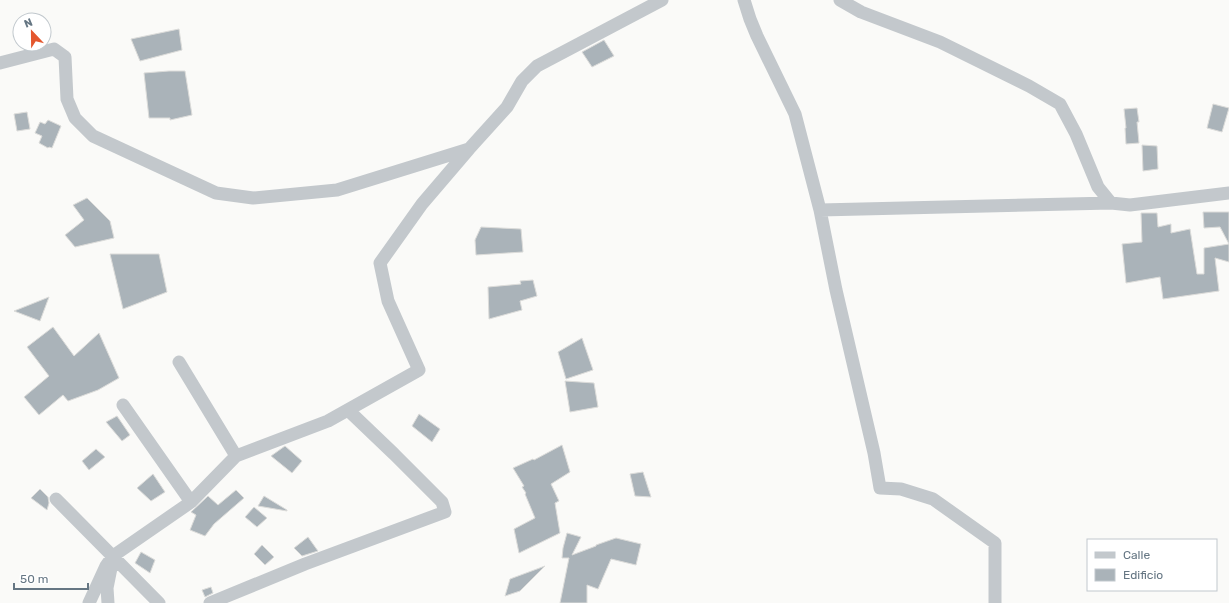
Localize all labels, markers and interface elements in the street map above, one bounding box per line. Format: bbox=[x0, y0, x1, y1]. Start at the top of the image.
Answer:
north arrow bbox=[12, 12, 52, 52]
text: N bbox=[22, 16, 35, 31]
legend bbox=[1087, 539, 1217, 591]
text: Calle bbox=[1123, 548, 1150, 562]
scale bar bbox=[14, 565, 88, 591]
text: Edificio bbox=[1123, 568, 1163, 582]
text: 50 m bbox=[20, 572, 48, 586]

